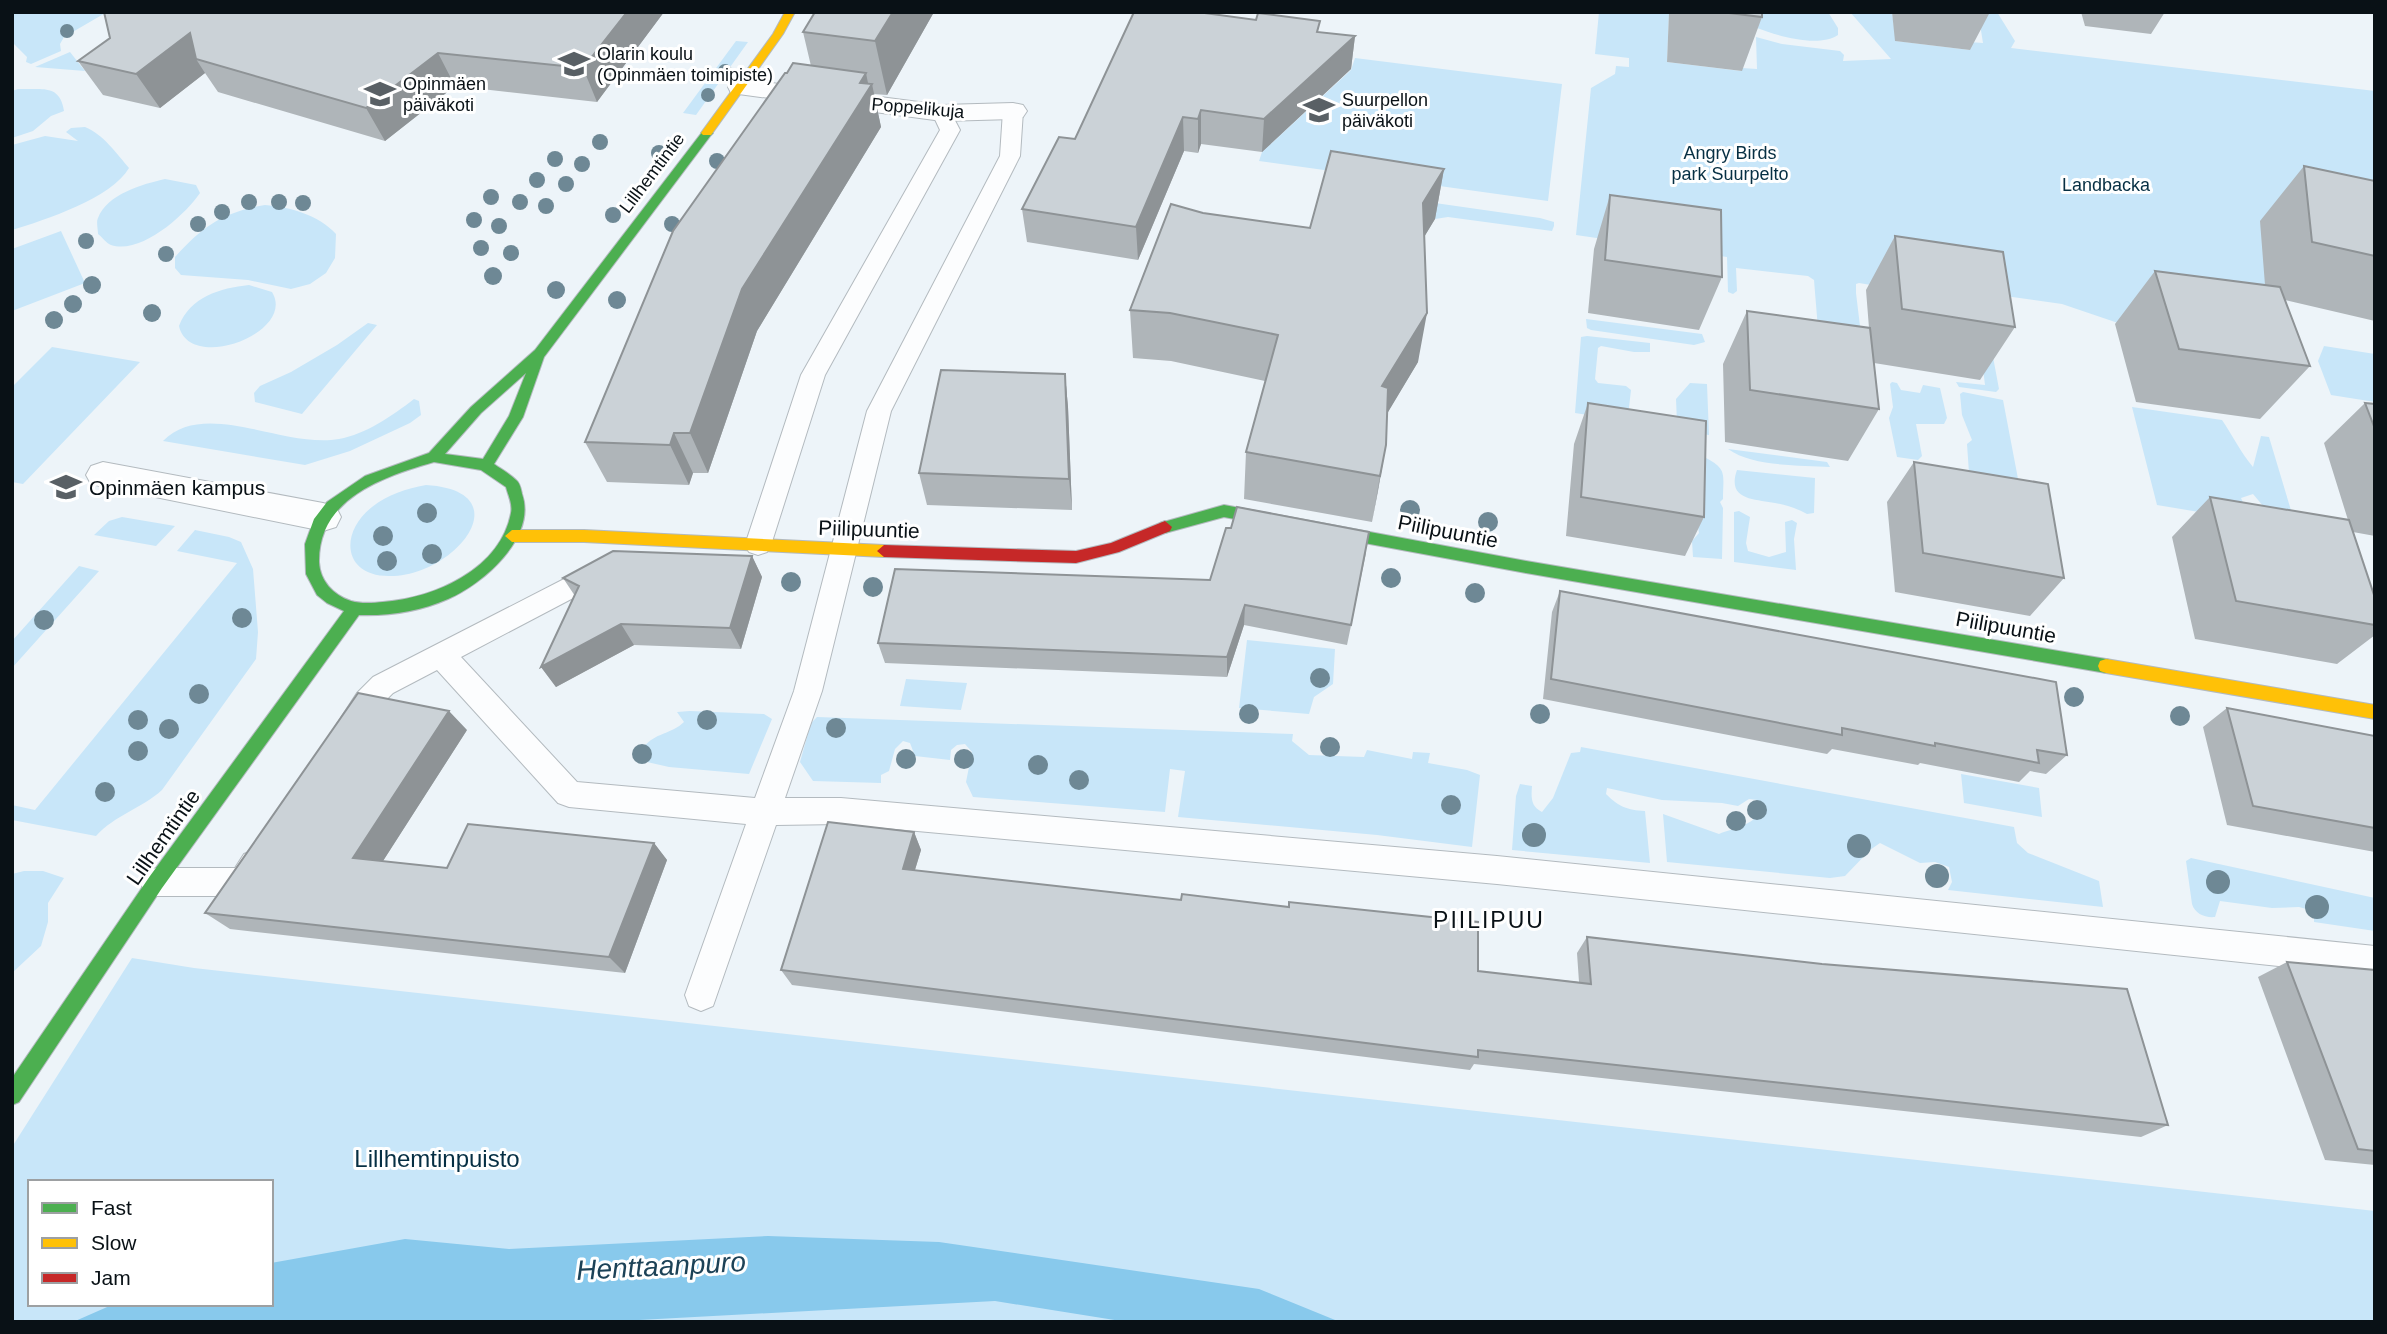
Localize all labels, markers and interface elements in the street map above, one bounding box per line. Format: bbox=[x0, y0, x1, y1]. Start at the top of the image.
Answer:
place label: Olarin koulu (Opinmäen toimipiste) bbox=[597, 44, 773, 85]
school or university icon: Olarin koulu (Opinmäen toimipiste) bbox=[557, 47, 591, 81]
place label: Opinmäen päiväkoti bbox=[403, 74, 486, 115]
school or university icon: Opinmäen päiväkoti bbox=[363, 77, 397, 111]
place label: Suurpellon päiväkoti bbox=[1342, 90, 1428, 131]
school or university icon: Suurpellon päiväkoti bbox=[1302, 93, 1336, 127]
street label: Poppelikuja bbox=[871, 94, 966, 122]
street label: Lillhemtintie bbox=[615, 129, 689, 217]
park label: Angry Birds park Suurpelto bbox=[1671, 143, 1789, 184]
park label: Landbacka bbox=[2062, 175, 2151, 195]
school or university icon: Opinmäen kampus bbox=[49, 470, 83, 504]
place label: Opinmäen kampus bbox=[89, 476, 265, 499]
street label: Piilipuuntie bbox=[1396, 510, 1500, 552]
street label: Piilipuuntie bbox=[818, 516, 920, 542]
street label: Piilipuuntie bbox=[1954, 607, 2058, 647]
street label: Lillhemtintie bbox=[122, 785, 204, 889]
district label: PIILIPUU bbox=[1433, 907, 1545, 933]
park label: Lillhemtinpuisto bbox=[354, 1145, 520, 1172]
legend bbox=[28, 1180, 273, 1306]
text: Fast bbox=[91, 1196, 132, 1219]
text: Slow bbox=[91, 1231, 137, 1254]
water label: Henttaanpuro bbox=[575, 1246, 747, 1286]
text: Jam bbox=[91, 1266, 131, 1289]

